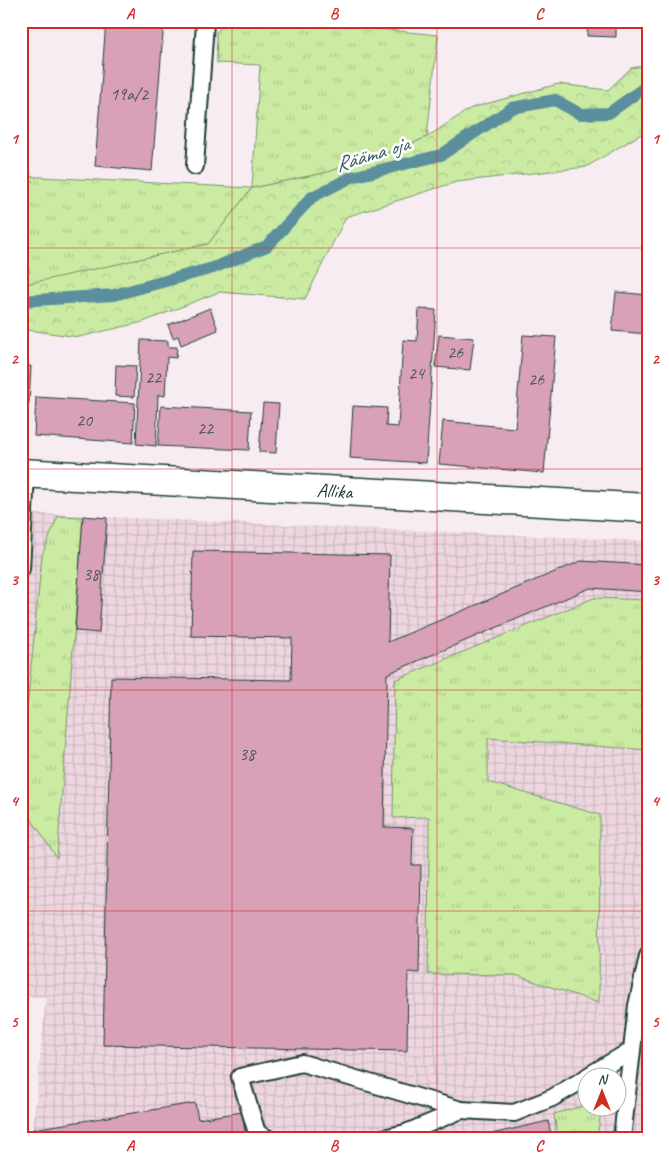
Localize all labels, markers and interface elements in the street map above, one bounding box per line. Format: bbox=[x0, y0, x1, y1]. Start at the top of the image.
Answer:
text: A bbox=[126, 4, 136, 24]
text: B bbox=[330, 4, 340, 24]
text: C bbox=[535, 4, 545, 24]
house number: 19a/2 bbox=[110, 83, 150, 105]
text: 1 bbox=[10, 129, 19, 149]
text: 1 bbox=[651, 129, 660, 149]
water label: Rääma oja bbox=[332, 130, 414, 178]
house number: 26 bbox=[447, 341, 464, 363]
text: 2 bbox=[10, 349, 19, 369]
text: 2 bbox=[651, 349, 660, 369]
house number: 24 bbox=[408, 362, 426, 384]
house number: 22 bbox=[145, 366, 163, 388]
house number: 26 bbox=[528, 368, 545, 390]
house number: 20 bbox=[76, 409, 94, 431]
house number: 22 bbox=[197, 417, 215, 439]
street label: Allika bbox=[316, 477, 355, 504]
house number: 38 bbox=[83, 563, 101, 585]
text: 3 bbox=[10, 570, 19, 590]
text: 3 bbox=[651, 570, 660, 590]
house number: 38 bbox=[239, 743, 257, 765]
text: 4 bbox=[10, 791, 19, 811]
text: 4 bbox=[651, 791, 660, 811]
text: 5 bbox=[11, 1012, 20, 1032]
text: 5 bbox=[652, 1012, 661, 1032]
north arrow bbox=[576, 1066, 626, 1116]
text: N bbox=[598, 1071, 609, 1088]
text: A bbox=[126, 1136, 136, 1156]
text: B bbox=[330, 1136, 340, 1156]
text: C bbox=[535, 1136, 545, 1156]

